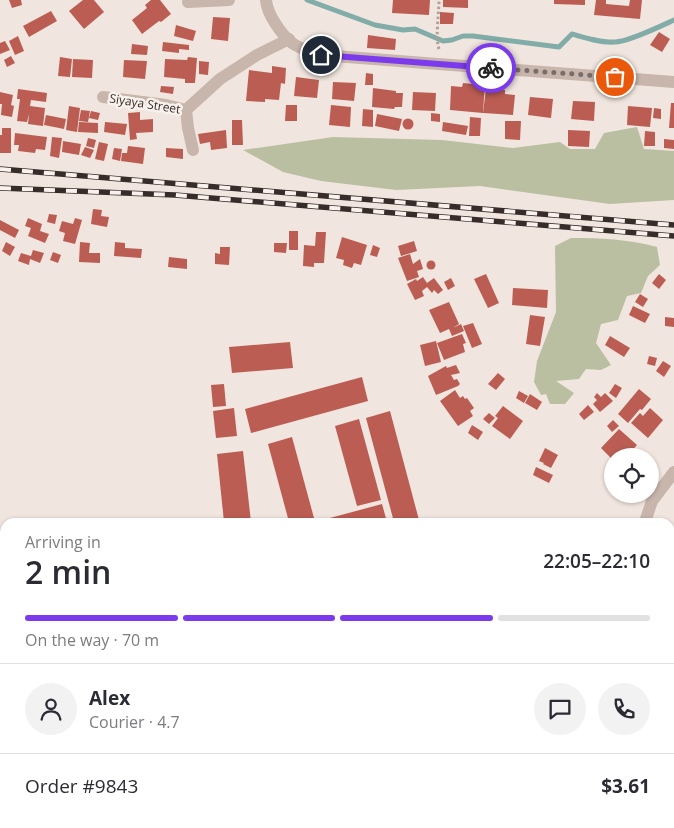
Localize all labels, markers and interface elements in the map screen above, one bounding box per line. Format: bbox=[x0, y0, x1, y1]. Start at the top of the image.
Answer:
pin bbox=[300, 34, 342, 76]
icon: home bbox=[307, 41, 335, 69]
courier bbox=[466, 43, 516, 93]
icon: bike bbox=[477, 54, 505, 82]
pin bbox=[594, 56, 636, 98]
icon: bag bbox=[601, 63, 629, 91]
street label: Siyaya Street bbox=[108, 90, 182, 118]
map controls bbox=[604, 448, 659, 503]
button: locate bbox=[604, 448, 659, 503]
text: Arriving in bbox=[25, 531, 101, 553]
text: 22:05–22:10 bbox=[543, 548, 650, 574]
text: 2 min bbox=[25, 550, 111, 593]
text: On the way · 70 m bbox=[25, 629, 159, 651]
button: person bbox=[25, 683, 77, 735]
button: chat bbox=[534, 683, 586, 735]
button: phone bbox=[598, 683, 650, 735]
text: Alex bbox=[89, 685, 130, 711]
text: Courier · 4.7 bbox=[89, 711, 180, 733]
text: Order #9843 bbox=[25, 773, 138, 799]
text: $3.61 bbox=[601, 773, 650, 799]

